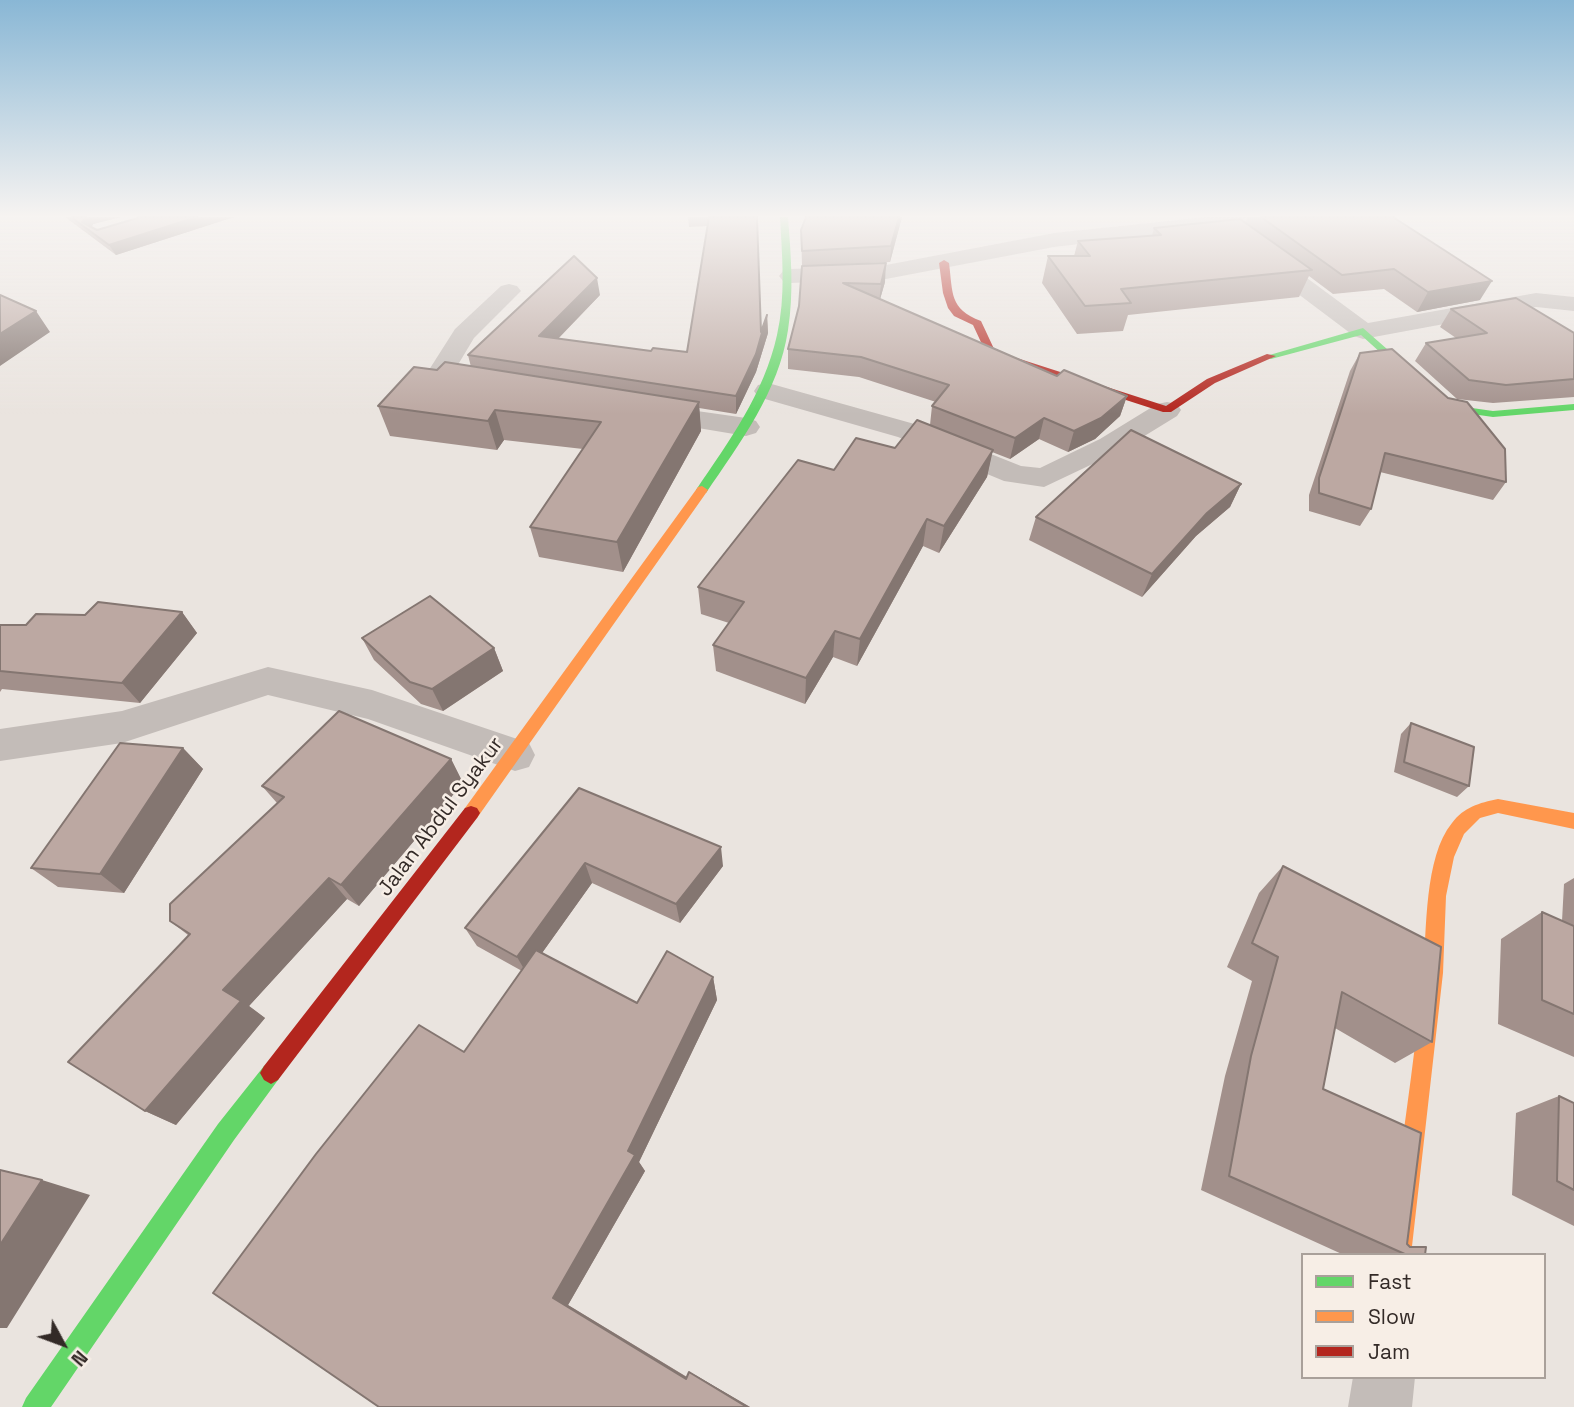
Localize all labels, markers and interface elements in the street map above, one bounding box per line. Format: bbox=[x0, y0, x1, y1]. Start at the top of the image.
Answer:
street label: Jalan Abdul Syakur bbox=[373, 732, 509, 902]
legend bbox=[1301, 1253, 1546, 1379]
text: Fast bbox=[1368, 1268, 1412, 1295]
text: Slow bbox=[1368, 1303, 1416, 1330]
north arrow bbox=[28, 1309, 98, 1379]
text: Jam bbox=[1368, 1338, 1410, 1365]
text: N bbox=[66, 1345, 93, 1371]

